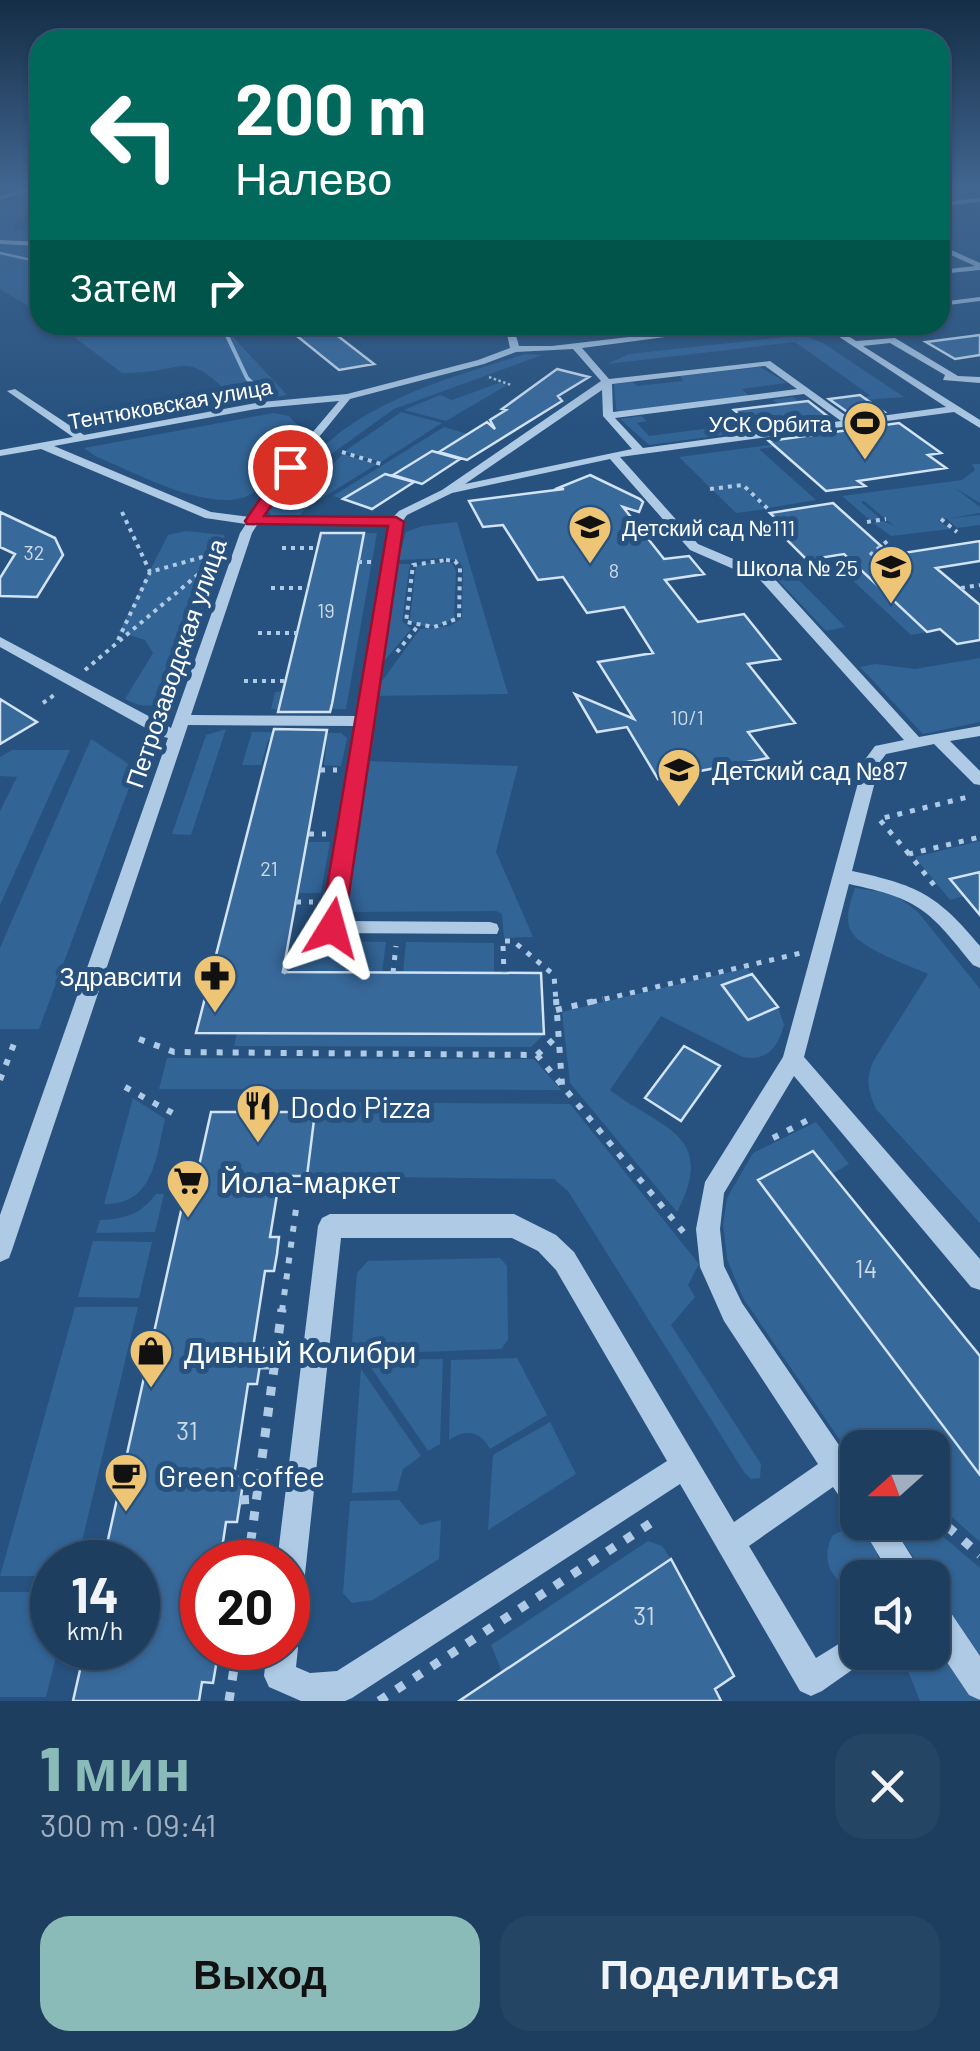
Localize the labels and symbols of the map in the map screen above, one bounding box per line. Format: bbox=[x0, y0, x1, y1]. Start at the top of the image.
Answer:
street label: Тентюковская улица bbox=[66, 372, 275, 435]
sports icon: УСК Орбита bbox=[842, 400, 888, 461]
place label: УСК Орбита bbox=[709, 410, 833, 437]
pin bbox=[248, 425, 333, 510]
school or university icon: Детский сад №111 bbox=[567, 504, 613, 565]
place label: Детский сад №111 bbox=[622, 514, 795, 541]
street label: Петрозаводская улица bbox=[118, 534, 232, 792]
house number: 32 bbox=[23, 540, 45, 564]
school or university icon: Школа № 25 bbox=[868, 544, 914, 605]
place label: Школа № 25 bbox=[736, 554, 858, 580]
house number: 8 bbox=[609, 558, 619, 582]
house number: 19 bbox=[317, 598, 335, 622]
house number: 10/1 bbox=[670, 705, 704, 729]
school or university icon: Детский сад №87 bbox=[656, 747, 702, 808]
place label: Детский сад №87 bbox=[712, 755, 907, 785]
house number: 21 bbox=[260, 856, 278, 880]
position arrow bbox=[280, 876, 384, 980]
pharmacy icon: Здравсити bbox=[192, 953, 238, 1014]
place label: Здравсити bbox=[60, 961, 182, 991]
restaurant icon: Dodo Pizza bbox=[235, 1083, 281, 1144]
place label: Dodo Pizza bbox=[290, 1088, 431, 1124]
supermarket icon: Йола-маркет bbox=[165, 1158, 211, 1219]
place label: Йола-маркет bbox=[220, 1163, 401, 1199]
house number: 14 bbox=[855, 1253, 877, 1283]
shop icon: Дивный Колибри bbox=[128, 1328, 174, 1389]
place label: Дивный Колибри bbox=[184, 1333, 416, 1369]
house number: 31 bbox=[176, 1415, 198, 1445]
north arrow bbox=[840, 1430, 950, 1540]
cafe icon: Green coffee bbox=[103, 1452, 149, 1513]
place label: Green coffee bbox=[158, 1457, 325, 1493]
speed limit sign: 20 bbox=[180, 1540, 310, 1670]
house number: 31 bbox=[633, 1600, 655, 1630]

